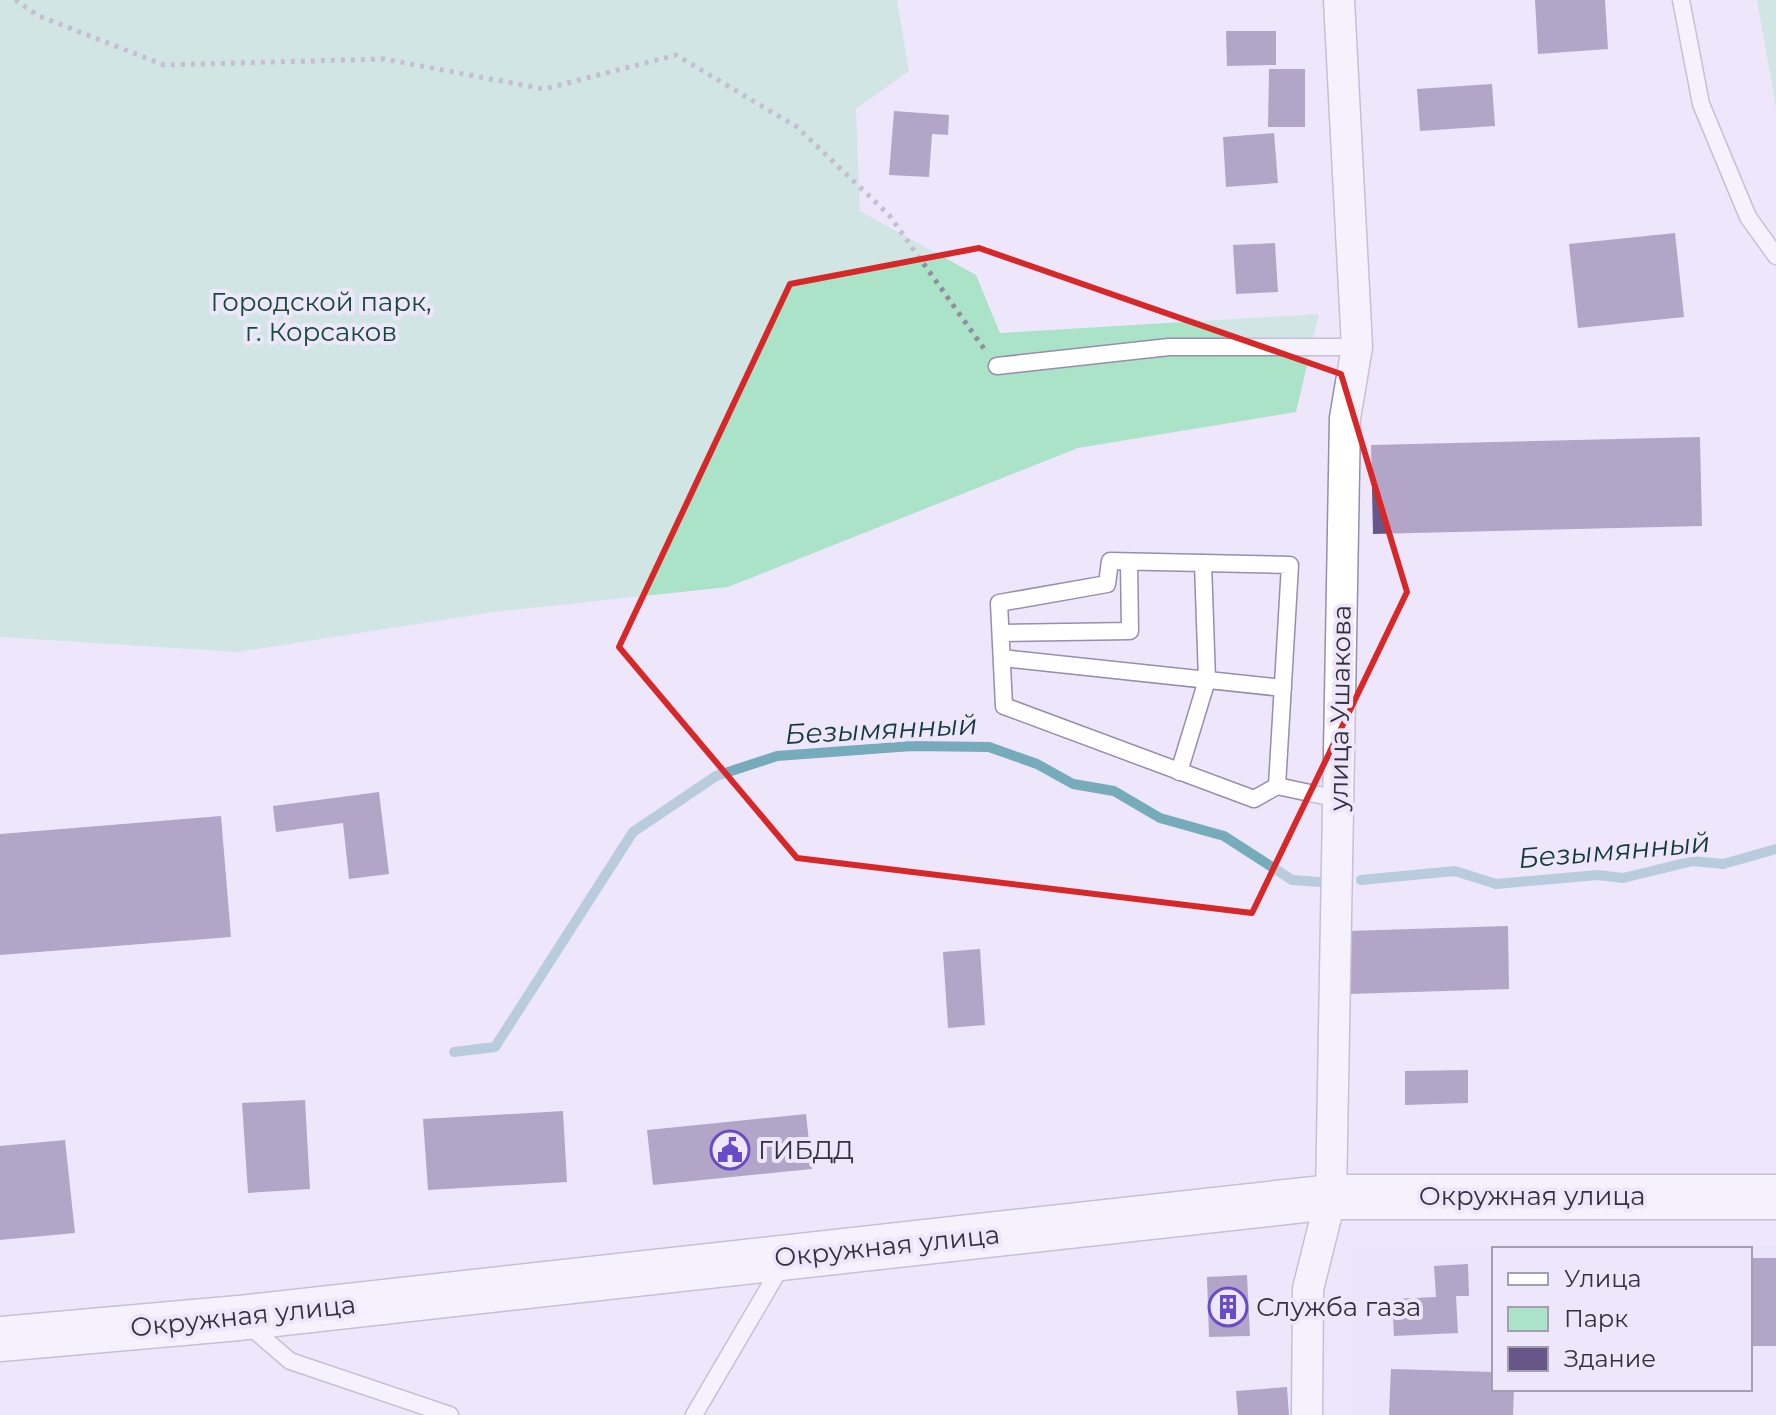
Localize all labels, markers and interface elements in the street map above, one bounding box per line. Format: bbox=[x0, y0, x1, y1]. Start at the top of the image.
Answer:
park label: Городской парк, г. Корсаков bbox=[210, 286, 432, 348]
street label: улица Ушакова bbox=[1322, 605, 1358, 812]
water label: Безымянный bbox=[784, 707, 978, 751]
water label: Безымянный bbox=[1517, 825, 1711, 875]
public building icon: ГИБДД bbox=[709, 1129, 751, 1171]
place label: ГИБДД bbox=[758, 1134, 854, 1166]
street label: Окружная улица bbox=[1419, 1180, 1645, 1212]
street label: Окружная улица bbox=[773, 1218, 1001, 1274]
legend bbox=[1492, 1247, 1752, 1391]
text: Улица bbox=[1564, 1264, 1642, 1293]
building icon: Служба газа bbox=[1207, 1286, 1249, 1328]
street label: Окружная улица bbox=[129, 1288, 357, 1344]
place label: Служба газа bbox=[1256, 1291, 1421, 1323]
text: Парк bbox=[1564, 1304, 1628, 1333]
text: Здание bbox=[1564, 1344, 1656, 1373]

